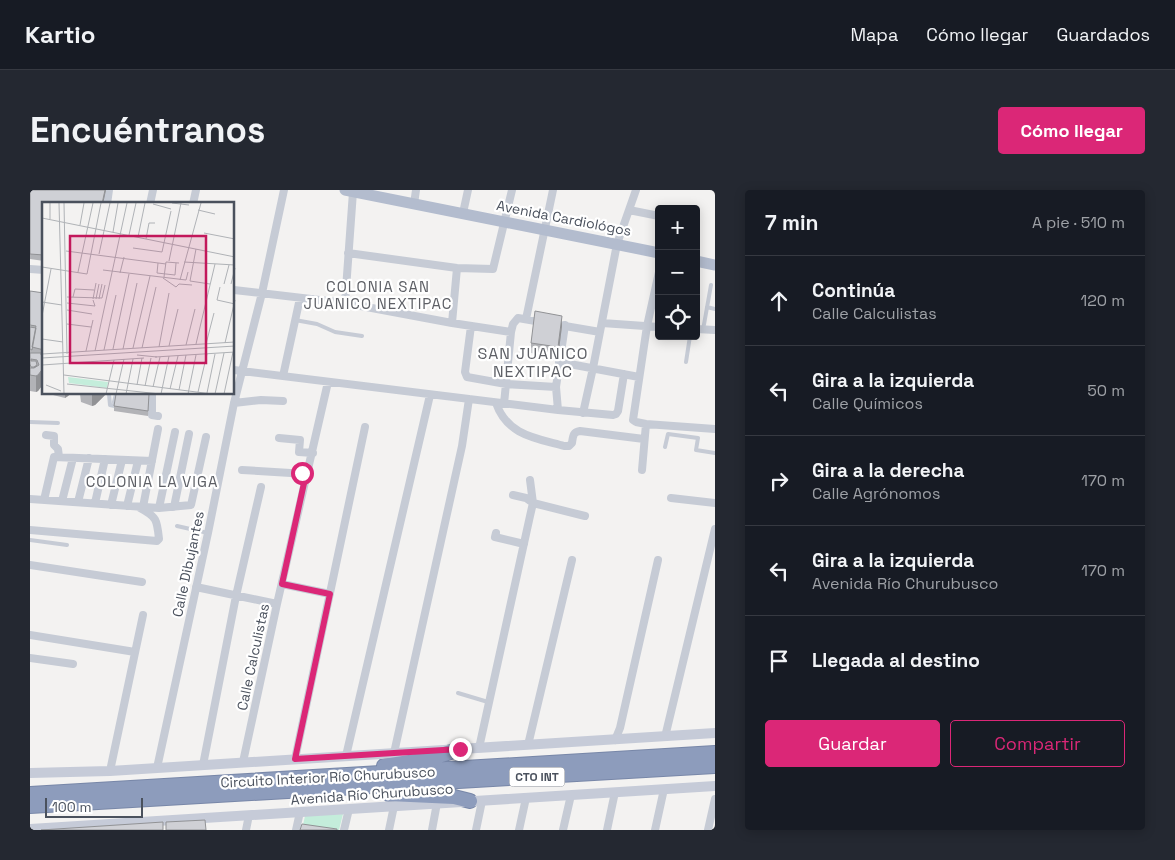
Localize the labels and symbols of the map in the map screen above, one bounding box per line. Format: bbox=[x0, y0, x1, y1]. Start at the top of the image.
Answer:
street label: Avenida Cardiológos bbox=[495, 196, 633, 240]
inset map bbox=[42, 202, 235, 395]
district label: COLONIA SAN JUANICO NEXTIPAC bbox=[304, 277, 452, 313]
district label: SAN JUANICO NEXTIPAC bbox=[477, 343, 589, 382]
route start bbox=[291, 462, 314, 485]
district label: COLONIA LA VIGA bbox=[86, 472, 218, 491]
street label: Calle Dibujantes bbox=[168, 509, 208, 619]
street label: Calle Calculistas bbox=[233, 602, 273, 712]
route end bbox=[449, 738, 472, 761]
street label: Circuito Interior Río Churubusco bbox=[220, 762, 436, 792]
road number: CTO INT bbox=[510, 768, 564, 786]
street label: Avenida Río Churubusco bbox=[290, 779, 454, 809]
scale bar bbox=[45, 795, 142, 818]

